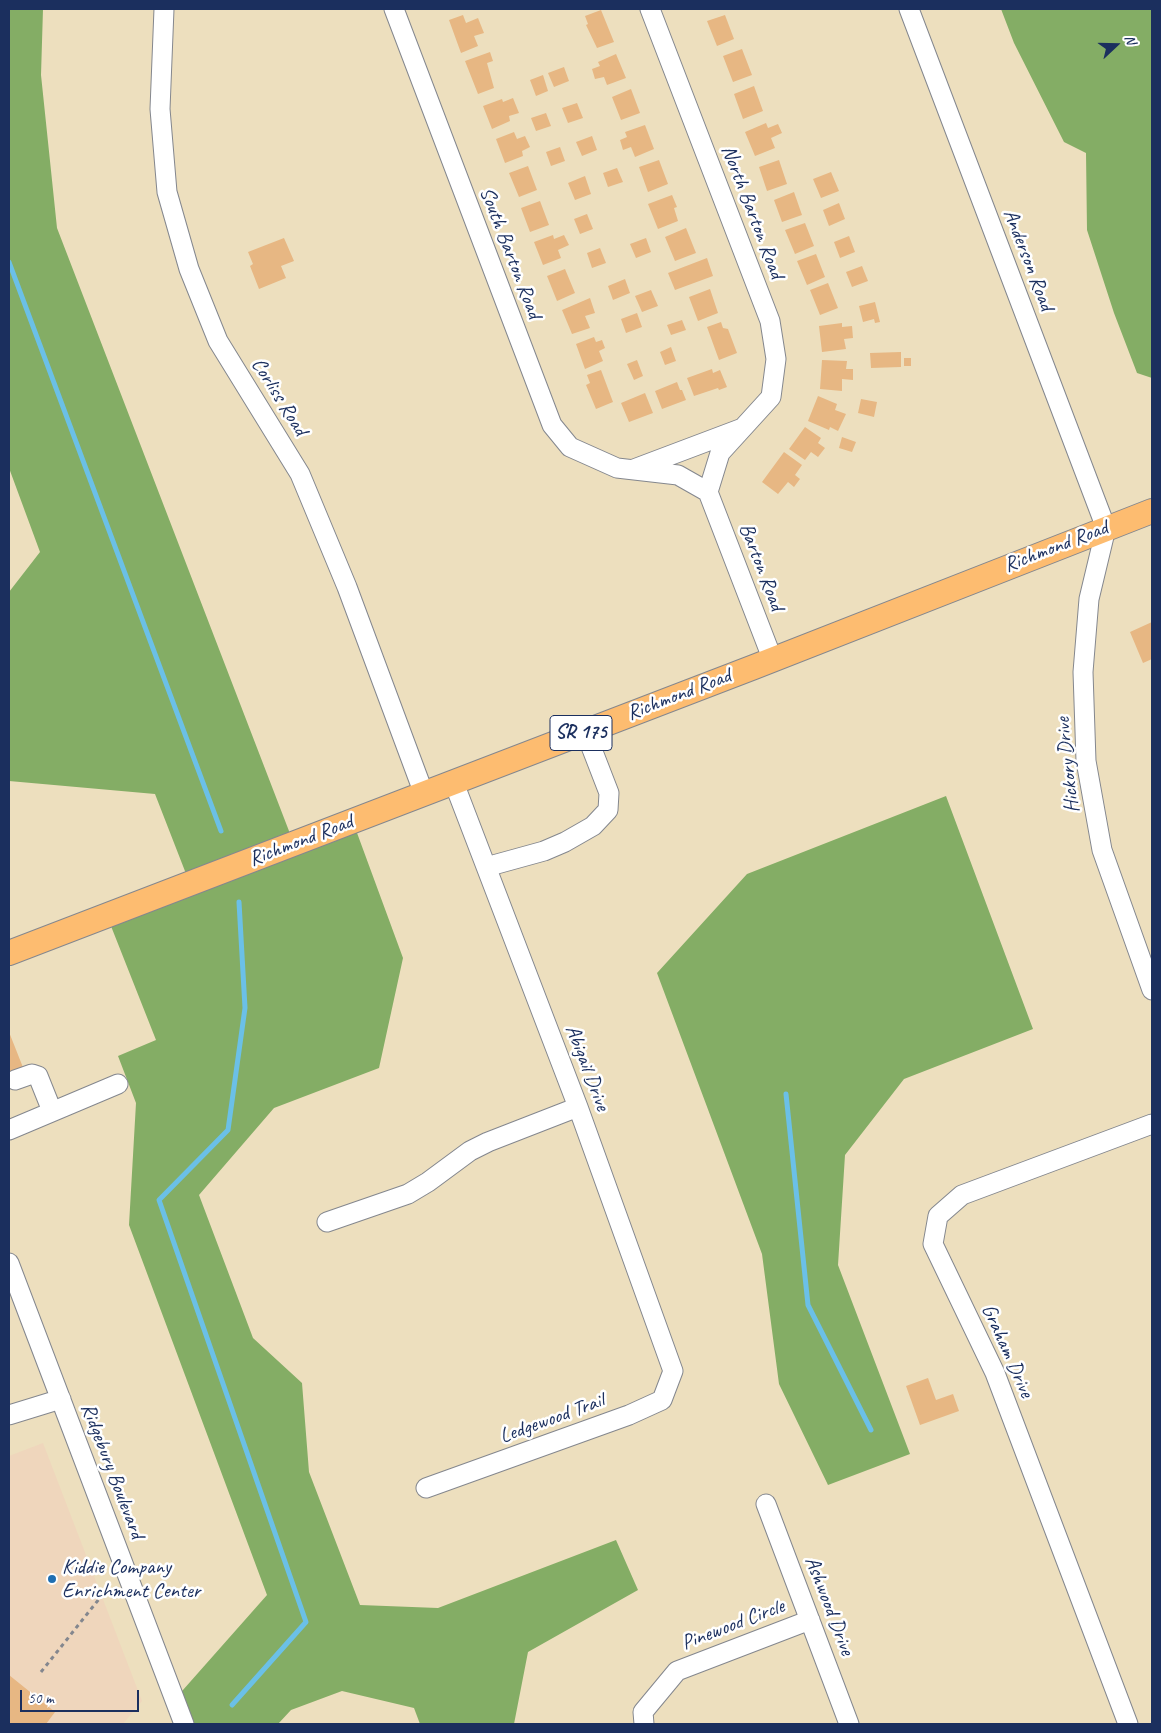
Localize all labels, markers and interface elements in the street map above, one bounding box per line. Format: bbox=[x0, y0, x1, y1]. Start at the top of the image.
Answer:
north arrow bbox=[1091, 20, 1141, 70]
text: N bbox=[1121, 32, 1140, 47]
street label: North Barton Road bbox=[715, 142, 789, 282]
street label: South Barton Road bbox=[473, 184, 547, 322]
street label: Anderson Road bbox=[997, 206, 1059, 314]
street label: Corliss Road bbox=[245, 353, 313, 441]
street label: Richmond Road bbox=[1000, 516, 1112, 578]
street label: Barton Road bbox=[733, 520, 789, 614]
street label: Richmond Road bbox=[623, 664, 735, 726]
road number: SR 175 bbox=[550, 716, 612, 750]
street label: Hickory Drive bbox=[1050, 716, 1086, 814]
street label: Richmond Road bbox=[245, 810, 357, 872]
street label: Abigail Drive bbox=[559, 1022, 615, 1114]
street label: Graham Drive bbox=[975, 1300, 1039, 1402]
street label: Ledgewood Trail bbox=[496, 1388, 608, 1450]
street label: Ridgebury Boulevard bbox=[75, 1400, 149, 1542]
street label: Ashwood Drive bbox=[799, 1553, 859, 1659]
place label: Kiddie Company Enrichment Center bbox=[62, 1554, 200, 1604]
marker: Kiddie Company Enrichment Center bbox=[46, 1573, 58, 1585]
street label: Pinewood Circle bbox=[678, 1594, 788, 1656]
scale bar bbox=[22, 1680, 141, 1712]
text: 50 m bbox=[28, 1689, 54, 1708]

